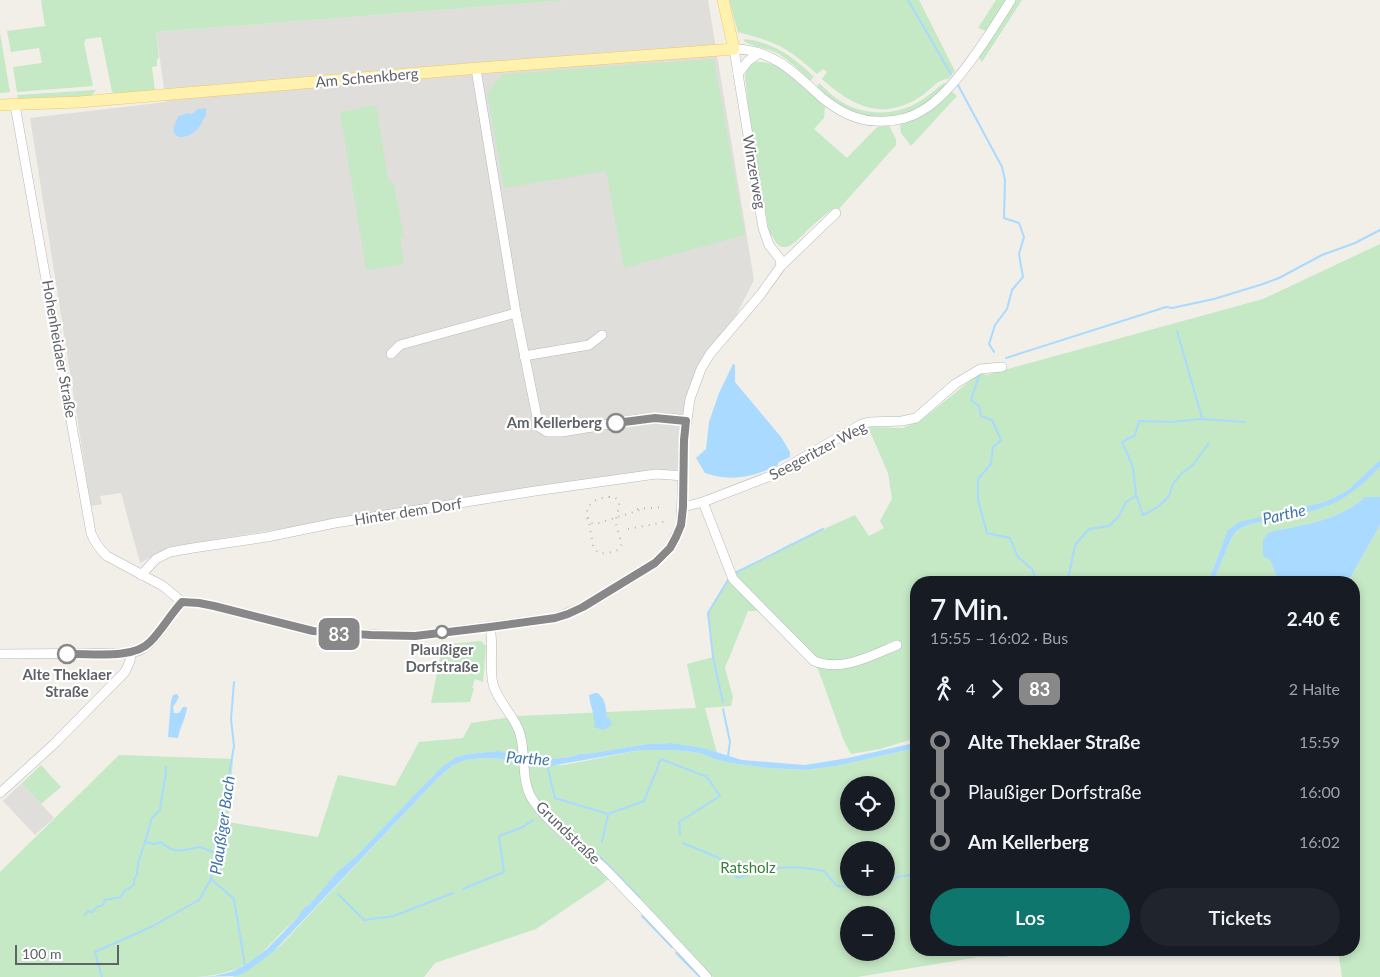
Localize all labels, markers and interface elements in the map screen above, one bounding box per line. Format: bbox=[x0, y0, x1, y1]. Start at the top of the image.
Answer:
street label: Am Schenkberg bbox=[315, 64, 419, 90]
street label: Winzerweg bbox=[740, 133, 770, 210]
street label: Hohenheidaer Straße bbox=[39, 279, 81, 419]
place label: Am Kellerberg bbox=[506, 413, 602, 431]
marker: Am Kellerberg bbox=[606, 413, 626, 433]
street label: Seegeritzer Weg bbox=[766, 417, 869, 483]
street label: Hinter dem Dorf bbox=[353, 494, 464, 528]
water label: Parthe bbox=[1260, 499, 1308, 528]
text: 7 Min. bbox=[930, 592, 1009, 626]
text: 2.40 € bbox=[1287, 607, 1340, 630]
line badge: 83 bbox=[316, 618, 362, 650]
text: 83 bbox=[329, 623, 349, 645]
marker: Plaußiger Dorfstraße bbox=[435, 625, 449, 639]
text: 15:55 – 16:02 · Bus bbox=[930, 628, 1068, 647]
place label: Plaußiger Dorfstraße bbox=[405, 640, 479, 675]
marker: Alte Theklaer Straße bbox=[57, 644, 77, 664]
place label: Alte Theklaer Straße bbox=[21, 665, 112, 700]
icon: walk bbox=[930, 675, 958, 703]
icon: forward bbox=[983, 675, 1011, 703]
text: 83 bbox=[1029, 678, 1050, 700]
text: 4 bbox=[966, 679, 975, 698]
text: 2 Halte bbox=[1289, 679, 1340, 698]
text: Alte Theklaer Straße bbox=[968, 730, 1140, 753]
text: 15:59 bbox=[1299, 732, 1340, 751]
water label: Parthe bbox=[506, 746, 551, 769]
water label: Plaußiger Bach bbox=[205, 774, 238, 876]
map controls bbox=[840, 776, 895, 961]
button: locate bbox=[840, 776, 895, 831]
text: Plaußiger Dorfstraße bbox=[968, 780, 1142, 803]
text: 16:00 bbox=[1299, 782, 1340, 801]
street label: Grundstraße bbox=[533, 797, 605, 868]
text: Am Kellerberg bbox=[968, 830, 1089, 853]
text: 16:02 bbox=[1299, 832, 1340, 851]
button: + bbox=[840, 841, 895, 896]
park label: Ratsholz bbox=[720, 858, 776, 876]
button: Los bbox=[930, 888, 1130, 946]
button: Tickets bbox=[1140, 888, 1340, 946]
button: − bbox=[840, 906, 895, 961]
scale bar bbox=[15, 942, 119, 965]
text: 100 m bbox=[22, 945, 61, 962]

